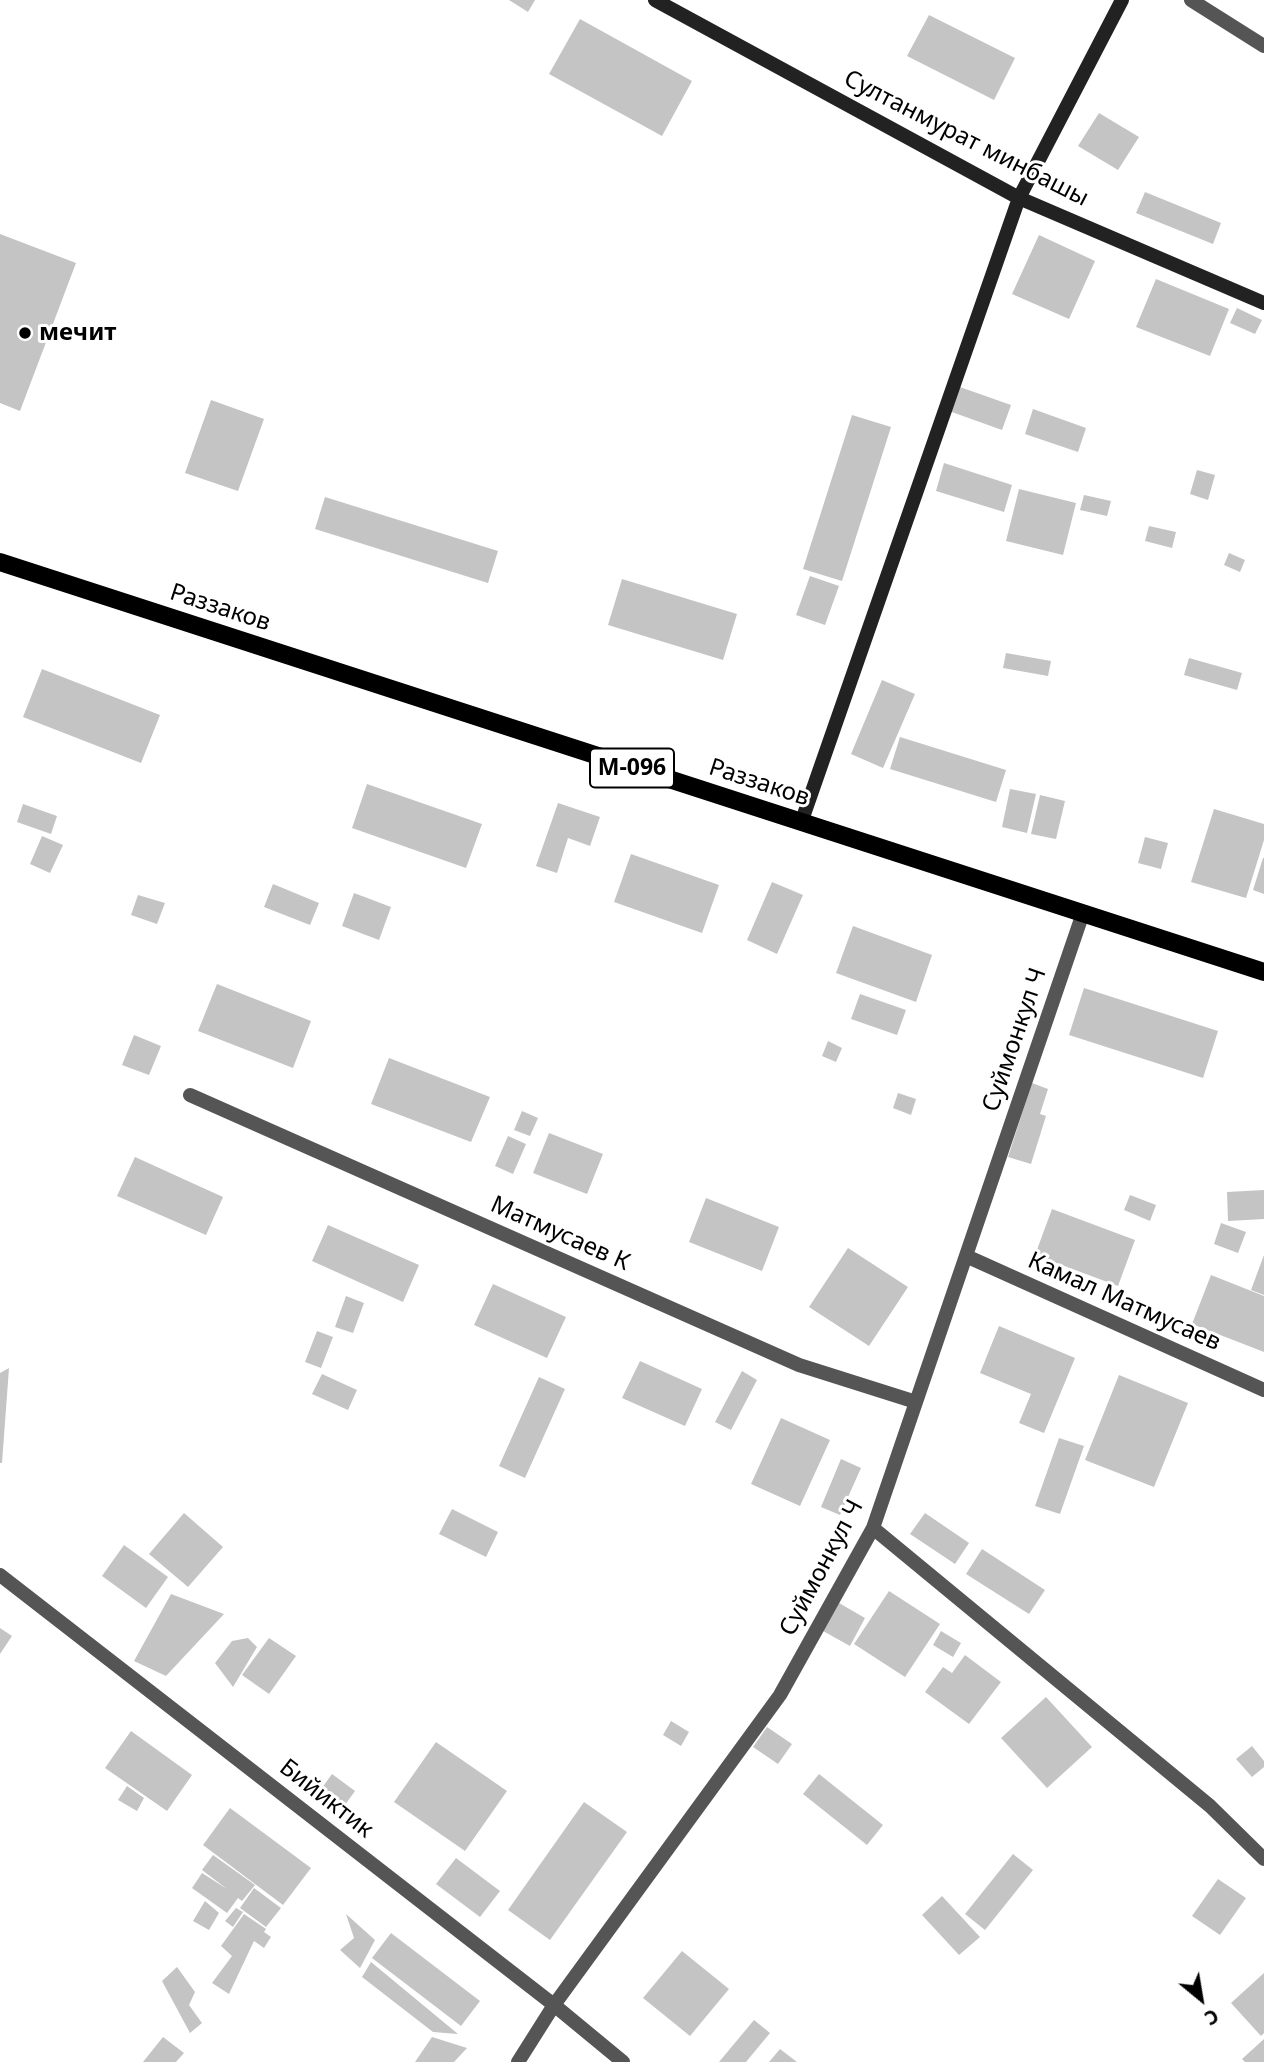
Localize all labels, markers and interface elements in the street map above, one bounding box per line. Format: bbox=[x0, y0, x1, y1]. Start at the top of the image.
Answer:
street label: Султанмурат минбашы bbox=[839, 65, 1093, 213]
place label: мечит bbox=[39, 319, 116, 347]
marker: мечит bbox=[17, 325, 33, 341]
street label: Раззаков bbox=[166, 578, 274, 638]
road number: М-096 bbox=[590, 748, 674, 788]
street label: Раззаков bbox=[705, 753, 813, 813]
street label: Суймонкул Ч bbox=[977, 964, 1053, 1116]
street label: Матмусаев К bbox=[486, 1191, 634, 1277]
street label: Камал Матмусаев bbox=[1023, 1247, 1225, 1357]
street label: Суймонкул Ч bbox=[774, 1495, 870, 1641]
street label: Бийиктик bbox=[273, 1753, 379, 1845]
north arrow bbox=[1166, 1964, 1236, 2034]
text: С bbox=[1200, 2003, 1223, 2032]

